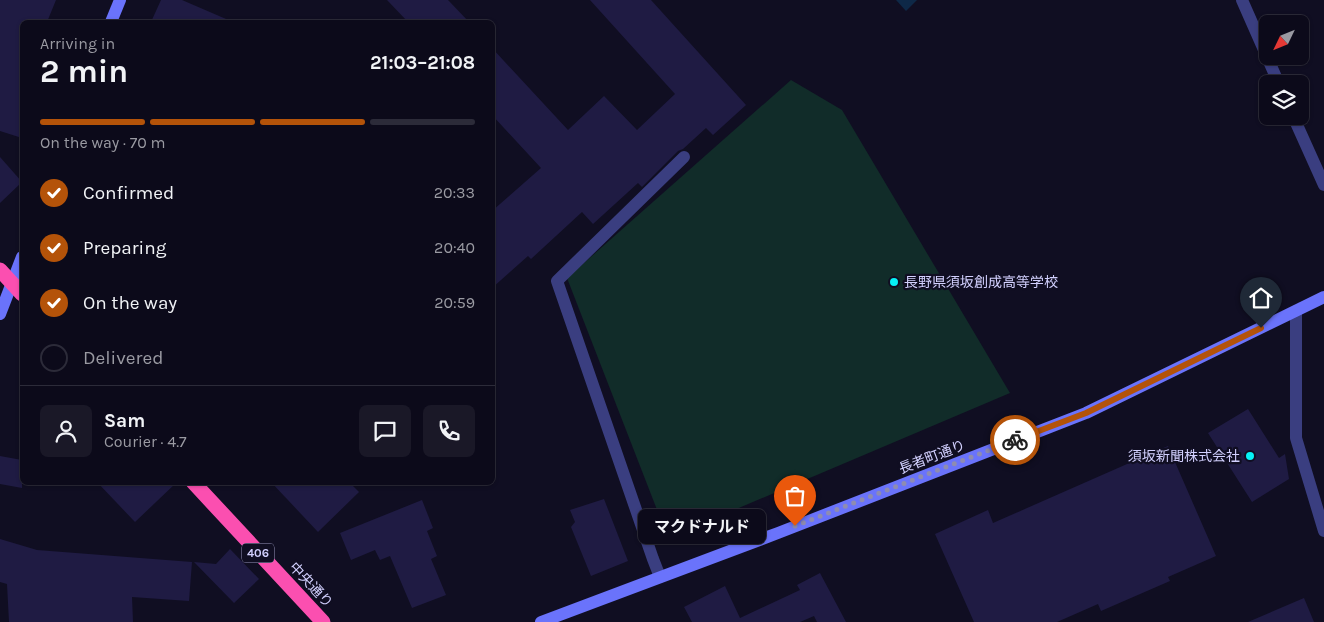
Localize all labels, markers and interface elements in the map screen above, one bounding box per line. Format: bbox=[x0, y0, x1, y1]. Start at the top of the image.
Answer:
north arrow bbox=[1259, 15, 1309, 65]
map controls bbox=[1259, 15, 1309, 125]
text: Arriving in bbox=[40, 34, 115, 53]
text: 21:03–21:08 bbox=[370, 52, 475, 74]
text: 2 min bbox=[40, 53, 128, 90]
button: layers bbox=[1259, 75, 1309, 125]
text: On the way · 70 m bbox=[40, 133, 166, 152]
icon: check bbox=[40, 179, 68, 207]
text: Confirmed bbox=[83, 182, 174, 204]
text: 20:33 bbox=[434, 183, 475, 202]
icon: check bbox=[40, 234, 68, 262]
text: Preparing bbox=[83, 237, 166, 259]
text: 20:40 bbox=[434, 238, 475, 257]
place label: 長野県須坂創成高等学校 bbox=[904, 274, 1058, 291]
marker: 長野県須坂創成高等学校 bbox=[888, 276, 900, 288]
pin bbox=[1240, 277, 1282, 328]
icon: home bbox=[1247, 284, 1275, 312]
icon: check bbox=[40, 289, 68, 317]
text: On the way bbox=[83, 292, 177, 314]
text: 20:59 bbox=[434, 293, 475, 312]
text: Delivered bbox=[83, 347, 163, 369]
button: person bbox=[40, 405, 92, 457]
button: chat bbox=[359, 405, 411, 457]
button: phone bbox=[423, 405, 475, 457]
text: Sam bbox=[104, 410, 145, 432]
courier bbox=[990, 415, 1040, 465]
icon: bike bbox=[1001, 426, 1029, 454]
text: Courier · 4.7 bbox=[104, 432, 187, 451]
street label: 長者町通り bbox=[896, 437, 968, 477]
place label: 須坂新聞株式会社 bbox=[1128, 448, 1240, 465]
marker: 須坂新聞株式会社 bbox=[1244, 450, 1256, 462]
pin bbox=[774, 475, 816, 526]
icon: bag bbox=[781, 482, 809, 510]
callout: マクドナルド bbox=[638, 508, 765, 544]
text: マクドナルド bbox=[654, 517, 750, 536]
road number: 406 bbox=[242, 544, 274, 562]
street label: 中央通り bbox=[286, 559, 336, 611]

